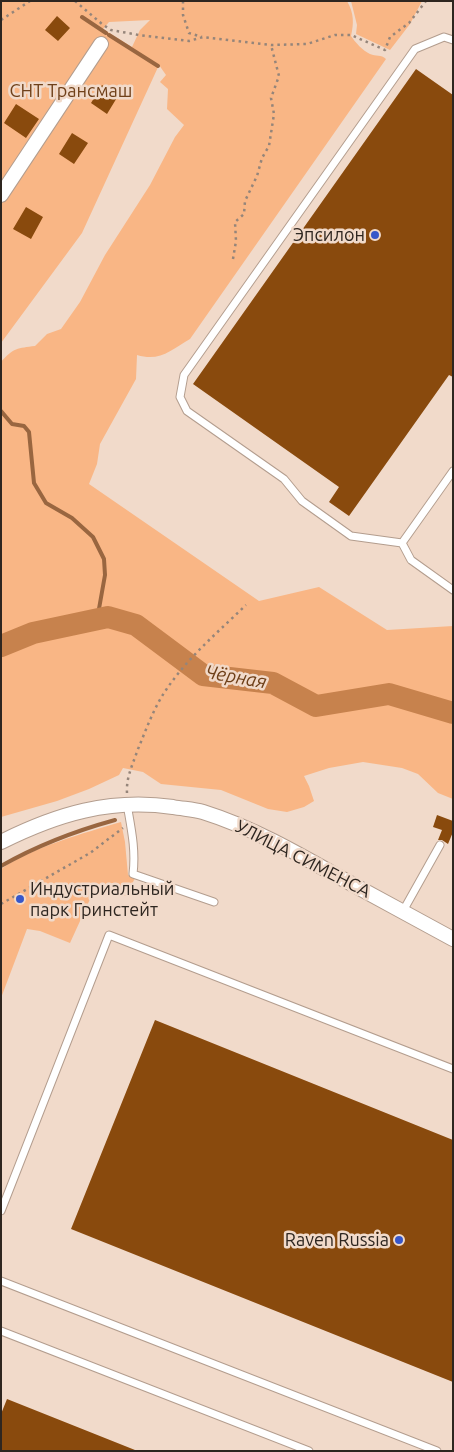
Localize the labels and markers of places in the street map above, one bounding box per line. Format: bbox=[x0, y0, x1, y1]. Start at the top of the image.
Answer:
place label: Эпсилон bbox=[293, 224, 365, 246]
marker: Эпсилон bbox=[369, 229, 381, 241]
place label: Индустриальный парк Гринстейт bbox=[30, 878, 174, 921]
marker: Индустриальный парк Гринстейт bbox=[14, 893, 26, 905]
place label: Raven Russia bbox=[285, 1229, 389, 1251]
marker: Raven Russia bbox=[393, 1234, 405, 1246]

